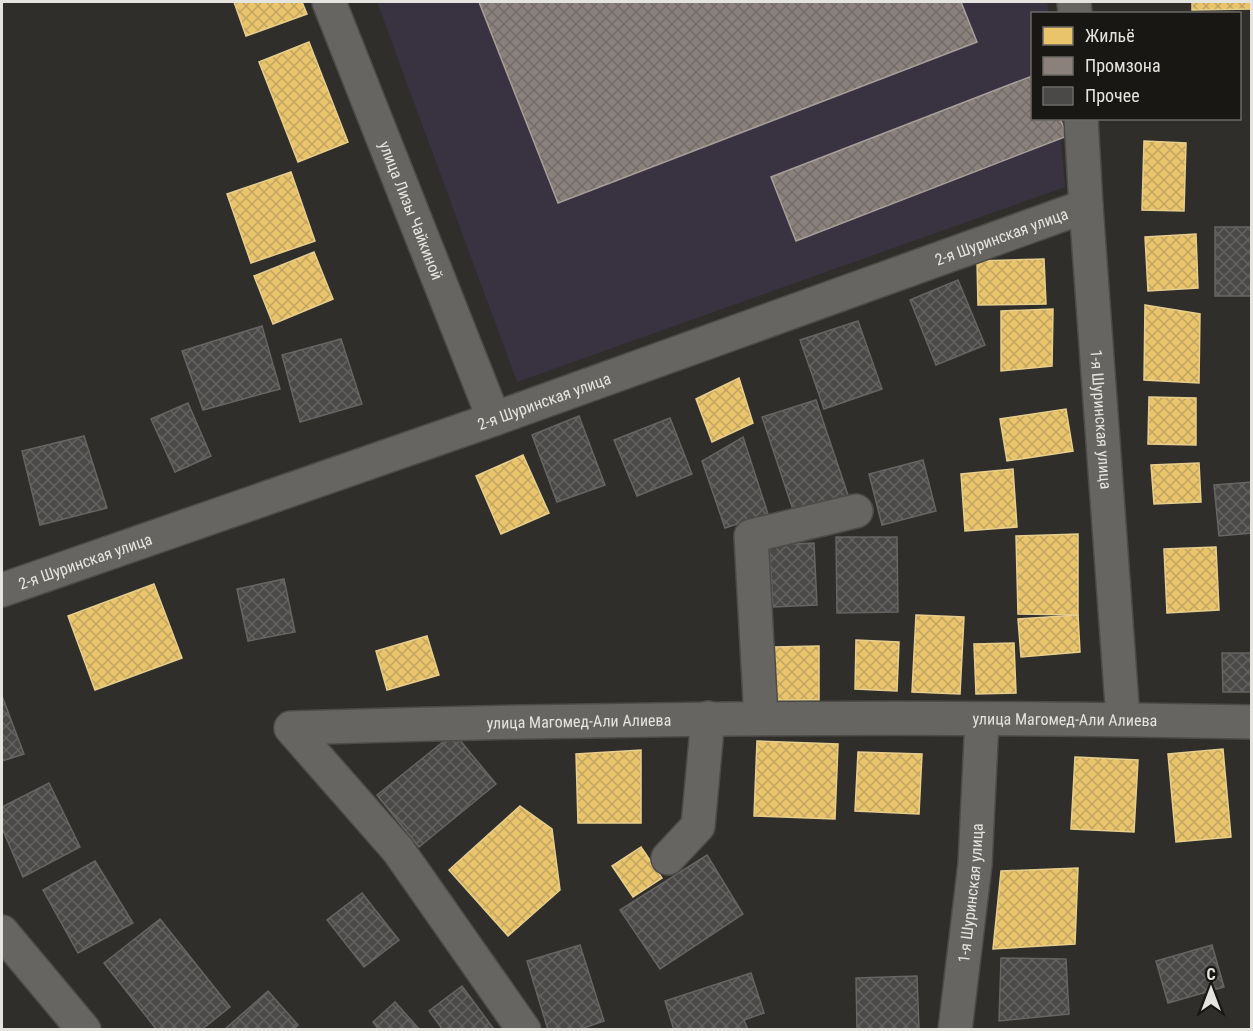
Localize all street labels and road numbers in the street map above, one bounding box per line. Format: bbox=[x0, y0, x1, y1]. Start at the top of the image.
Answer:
street label: улица Лизы Чайкиной bbox=[375, 138, 447, 282]
street label: 2-я Шуринская улица bbox=[932, 204, 1070, 269]
street label: 1-я Шуринская улица bbox=[1087, 349, 1116, 490]
street label: 2-я Шуринская улица bbox=[475, 368, 613, 434]
street label: 2-я Шуринская улица bbox=[16, 529, 154, 593]
street label: улица Магомед-Али Алиева bbox=[973, 709, 1157, 730]
street label: улица Магомед-Али Алиева bbox=[486, 710, 671, 732]
street label: 1-я Шуринская улица bbox=[954, 823, 986, 964]

